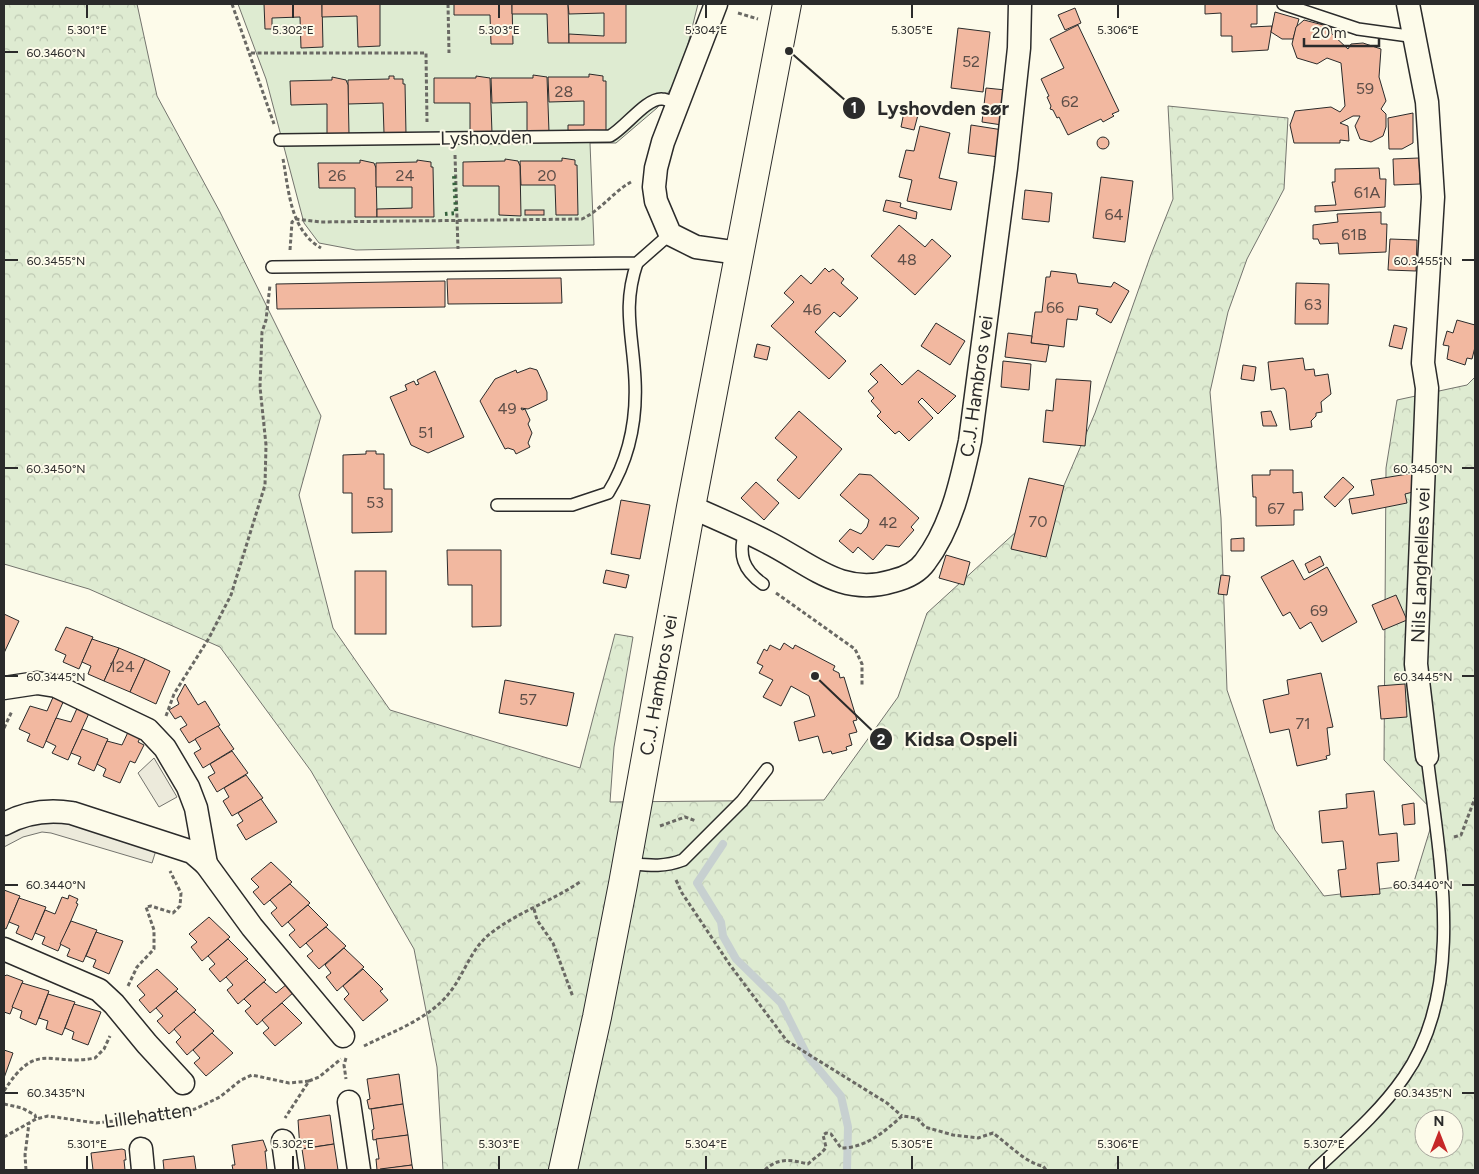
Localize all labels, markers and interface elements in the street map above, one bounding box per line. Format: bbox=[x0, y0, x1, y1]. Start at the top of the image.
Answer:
scale bar bbox=[1304, 15, 1379, 47]
text: 5.301°E bbox=[67, 23, 107, 37]
text: 5.302°E bbox=[272, 23, 314, 37]
text: 5.303°E bbox=[478, 23, 520, 37]
text: 5.304°E bbox=[685, 23, 727, 37]
text: 5.305°E bbox=[891, 23, 933, 37]
text: 5.306°E bbox=[1097, 23, 1139, 37]
text: 20 m bbox=[1312, 24, 1346, 42]
text: 60.3460°N bbox=[26, 46, 86, 60]
house number: 52 bbox=[962, 52, 980, 71]
house number: 59 bbox=[1356, 79, 1374, 98]
house number: 28 bbox=[555, 82, 573, 101]
callout: Lyshovden sør bbox=[842, 90, 1019, 125]
house number: 62 bbox=[1061, 92, 1079, 111]
text: Lyshovden sør bbox=[877, 96, 1009, 120]
text: 1 bbox=[851, 99, 857, 117]
street label: Lyshovden bbox=[440, 125, 532, 150]
house number: 26 bbox=[328, 166, 346, 185]
house number: 24 bbox=[396, 166, 414, 185]
house number: 20 bbox=[537, 166, 557, 185]
house number: 61A bbox=[1354, 183, 1380, 202]
house number: 64 bbox=[1105, 205, 1124, 224]
house number: 61B bbox=[1341, 225, 1367, 244]
house number: 48 bbox=[897, 250, 917, 269]
text: 60.3455°N bbox=[27, 254, 85, 268]
text: 60.3455°N bbox=[1394, 254, 1452, 268]
house number: 63 bbox=[1304, 295, 1322, 314]
house number: 66 bbox=[1046, 298, 1064, 317]
house number: 46 bbox=[803, 300, 822, 319]
street label: C.J. Hambros vei bbox=[955, 314, 998, 458]
house number: 49 bbox=[498, 399, 517, 418]
house number: 51 bbox=[418, 423, 434, 442]
text: 60.3450°N bbox=[26, 462, 86, 476]
text: 60.3450°N bbox=[1393, 462, 1453, 476]
street label: Nils Langhelles vei bbox=[1406, 487, 1435, 643]
house number: 53 bbox=[366, 493, 384, 512]
house number: 67 bbox=[1267, 499, 1285, 518]
house number: 70 bbox=[1029, 512, 1047, 531]
house number: 42 bbox=[879, 513, 897, 532]
house number: 69 bbox=[1310, 601, 1328, 620]
street label: C.J. Hambros vei bbox=[635, 613, 682, 757]
house number: 124 bbox=[109, 657, 135, 676]
text: 60.3445°N bbox=[26, 670, 86, 684]
text: 60.3445°N bbox=[1393, 670, 1453, 684]
house number: 57 bbox=[519, 690, 537, 709]
house number: 71 bbox=[1295, 714, 1311, 733]
callout: Kidsa Ospeli bbox=[869, 722, 1027, 757]
text: Kidsa Ospeli bbox=[904, 727, 1018, 751]
text: 2 bbox=[877, 731, 886, 749]
text: 60.3440°N bbox=[26, 878, 86, 892]
text: 60.3440°N bbox=[1393, 878, 1453, 892]
text: 60.3435°N bbox=[27, 1086, 85, 1100]
text: 60.3435°N bbox=[1394, 1086, 1452, 1100]
street label: Lillehatten bbox=[103, 1098, 194, 1133]
north arrow bbox=[1414, 1109, 1464, 1159]
text: N bbox=[1434, 1113, 1444, 1130]
text: 5.301°E bbox=[67, 1137, 107, 1151]
text: 5.302°E bbox=[272, 1137, 314, 1151]
text: 5.303°E bbox=[478, 1137, 520, 1151]
text: 5.304°E bbox=[685, 1137, 727, 1151]
text: 5.305°E bbox=[891, 1137, 933, 1151]
text: 5.306°E bbox=[1097, 1137, 1139, 1151]
text: 5.307°E bbox=[1303, 1137, 1345, 1151]

